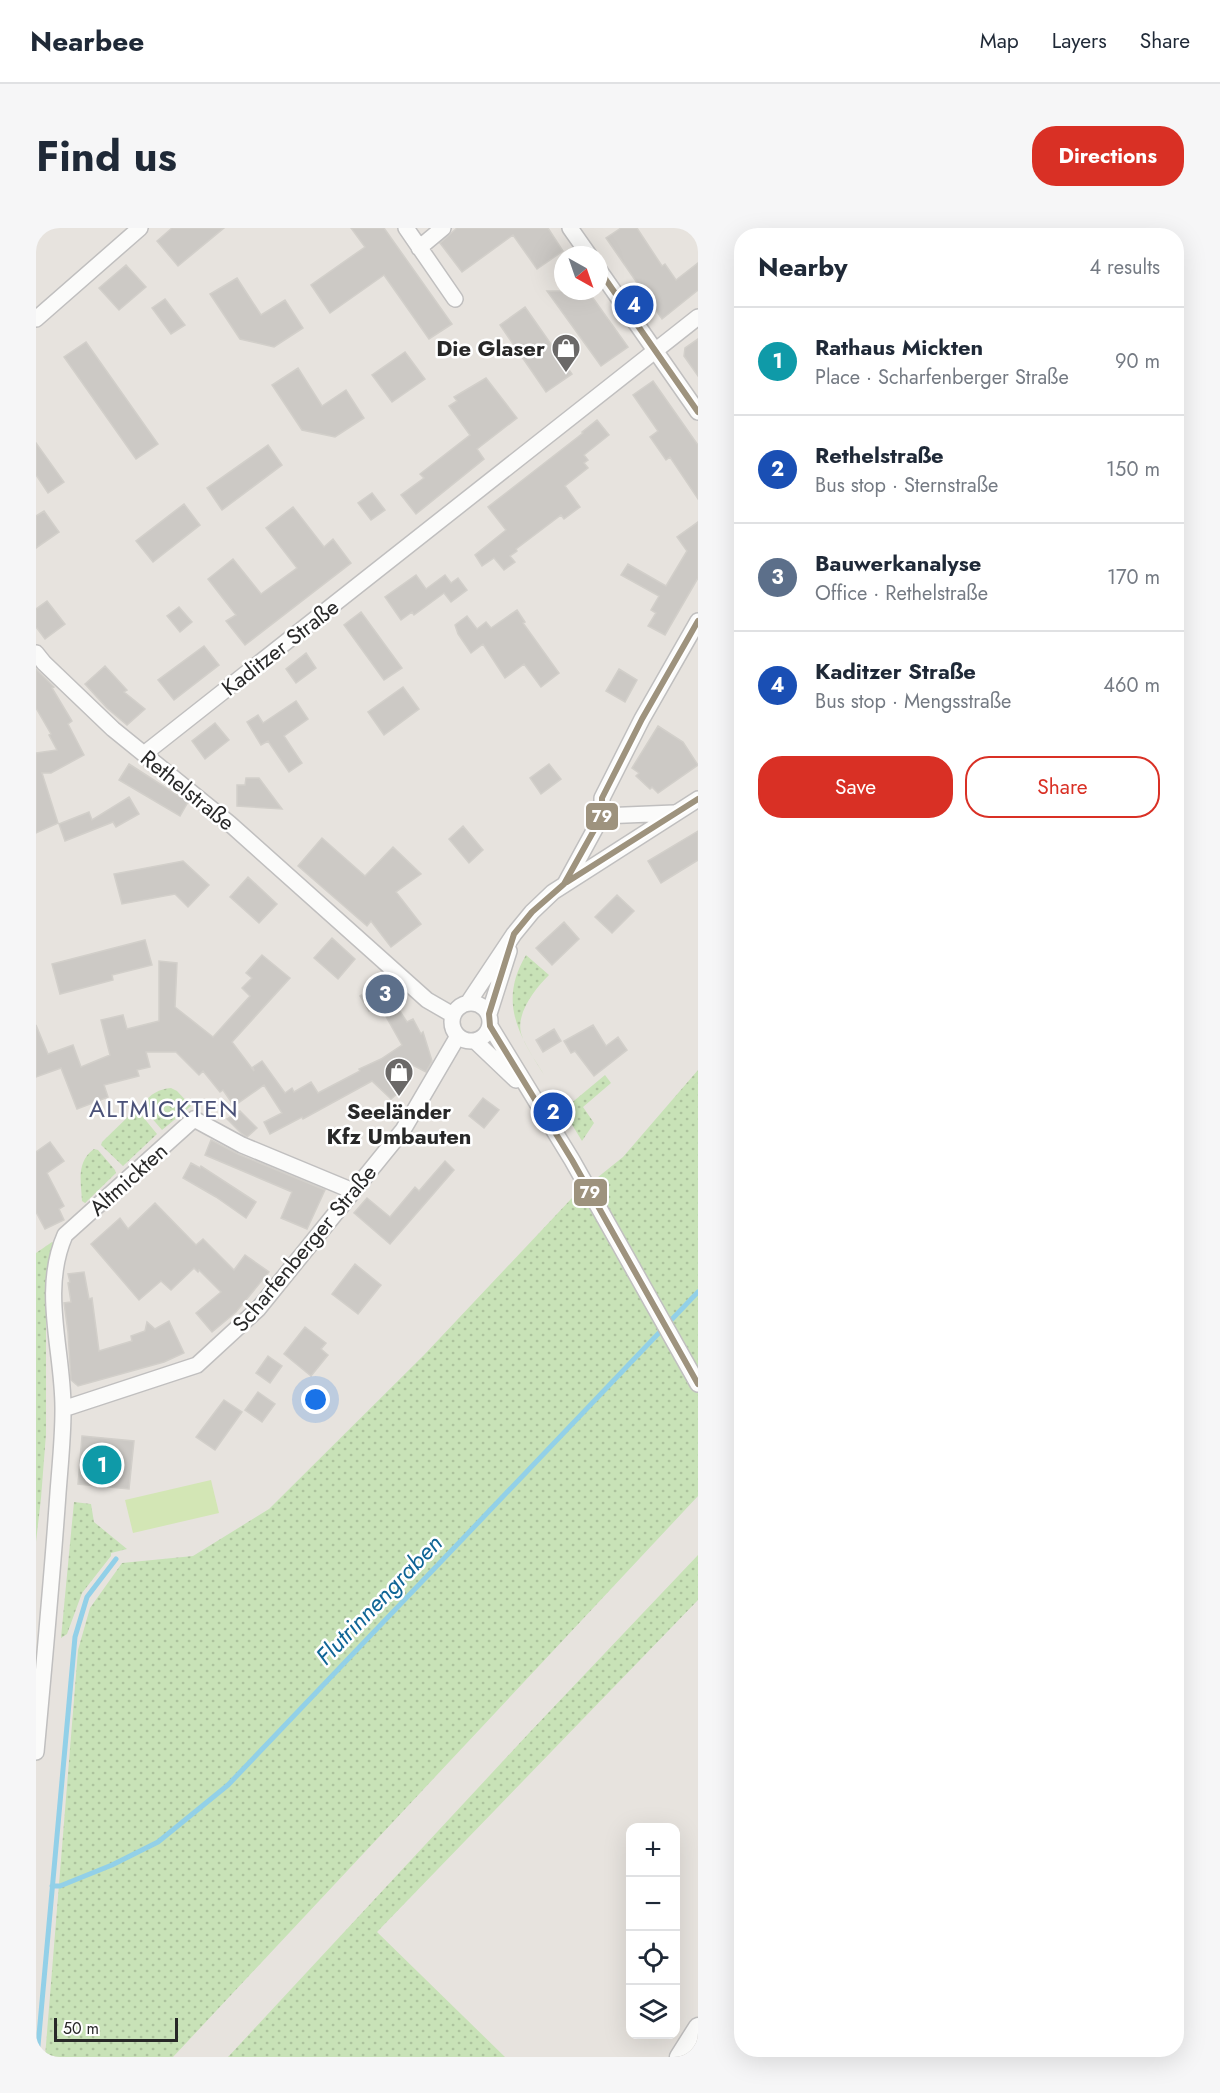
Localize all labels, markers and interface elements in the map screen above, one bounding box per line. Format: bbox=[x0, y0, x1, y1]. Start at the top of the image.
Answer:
text: Nearbee bbox=[30, 21, 144, 62]
text: Map bbox=[980, 26, 1019, 56]
text: Layers bbox=[1052, 26, 1107, 56]
text: Share bbox=[1140, 26, 1190, 56]
text: Find us bbox=[36, 126, 177, 187]
button: Directions bbox=[1032, 126, 1184, 186]
north arrow bbox=[554, 246, 608, 300]
text: Nearby bbox=[758, 248, 847, 286]
text: 4 results bbox=[1089, 253, 1160, 282]
pin: 4 bbox=[614, 282, 654, 328]
text: Rathaus Mickten bbox=[815, 331, 983, 363]
place label: Die Glaser bbox=[436, 332, 545, 364]
shop icon: Die Glaser bbox=[550, 332, 582, 374]
text: 1 bbox=[772, 347, 783, 376]
text: 90 m bbox=[1115, 347, 1160, 376]
text: Place · Scharfenberger Straße bbox=[815, 363, 1069, 392]
text: Rethelstraße bbox=[815, 439, 944, 471]
text: 2 bbox=[771, 455, 784, 484]
text: 150 m bbox=[1106, 455, 1160, 484]
text: Bus stop · Sternstraße bbox=[815, 471, 998, 500]
text: Bauwerkanalyse bbox=[815, 547, 981, 579]
text: 3 bbox=[771, 563, 784, 592]
text: 170 m bbox=[1107, 563, 1160, 592]
text: Office · Rethelstraße bbox=[815, 579, 988, 608]
street label: Kaditzer Straße bbox=[215, 591, 345, 703]
text: Kaditzer Straße bbox=[815, 655, 976, 687]
text: 4 bbox=[771, 671, 784, 700]
text: 460 m bbox=[1103, 671, 1160, 700]
text: Bus stop · Mengsstraße bbox=[815, 687, 1011, 716]
street label: Rethelstraße bbox=[134, 742, 242, 838]
button: Save bbox=[758, 756, 953, 818]
button: Share bbox=[965, 756, 1160, 818]
line badge: 79 bbox=[585, 802, 619, 831]
text: 79 bbox=[592, 805, 612, 828]
pin: 3 bbox=[366, 972, 404, 1017]
shop icon: Seeländer Kfz Umbauten bbox=[383, 1056, 415, 1098]
pin: 2 bbox=[534, 1090, 572, 1134]
district label: ALTMICKTEN bbox=[89, 1091, 239, 1126]
place label: Seeländer Kfz Umbauten bbox=[327, 1095, 471, 1152]
street label: Altmickten bbox=[82, 1135, 174, 1223]
street label: Scharfenberger Straße bbox=[224, 1157, 384, 1339]
line badge: 79 bbox=[573, 1178, 608, 1207]
text: 79 bbox=[580, 1181, 600, 1204]
your location bbox=[301, 1385, 330, 1414]
pin: 1 bbox=[82, 1442, 122, 1488]
water label: Flutrinnengraben bbox=[307, 1527, 450, 1673]
map controls bbox=[626, 1823, 680, 2039]
button: + bbox=[626, 1823, 680, 1877]
button: − bbox=[626, 1877, 680, 1931]
button: locate bbox=[626, 1931, 680, 1985]
button: layers bbox=[626, 1985, 680, 2039]
scale bar bbox=[54, 2015, 178, 2042]
text: 50 m bbox=[63, 2017, 99, 2040]

